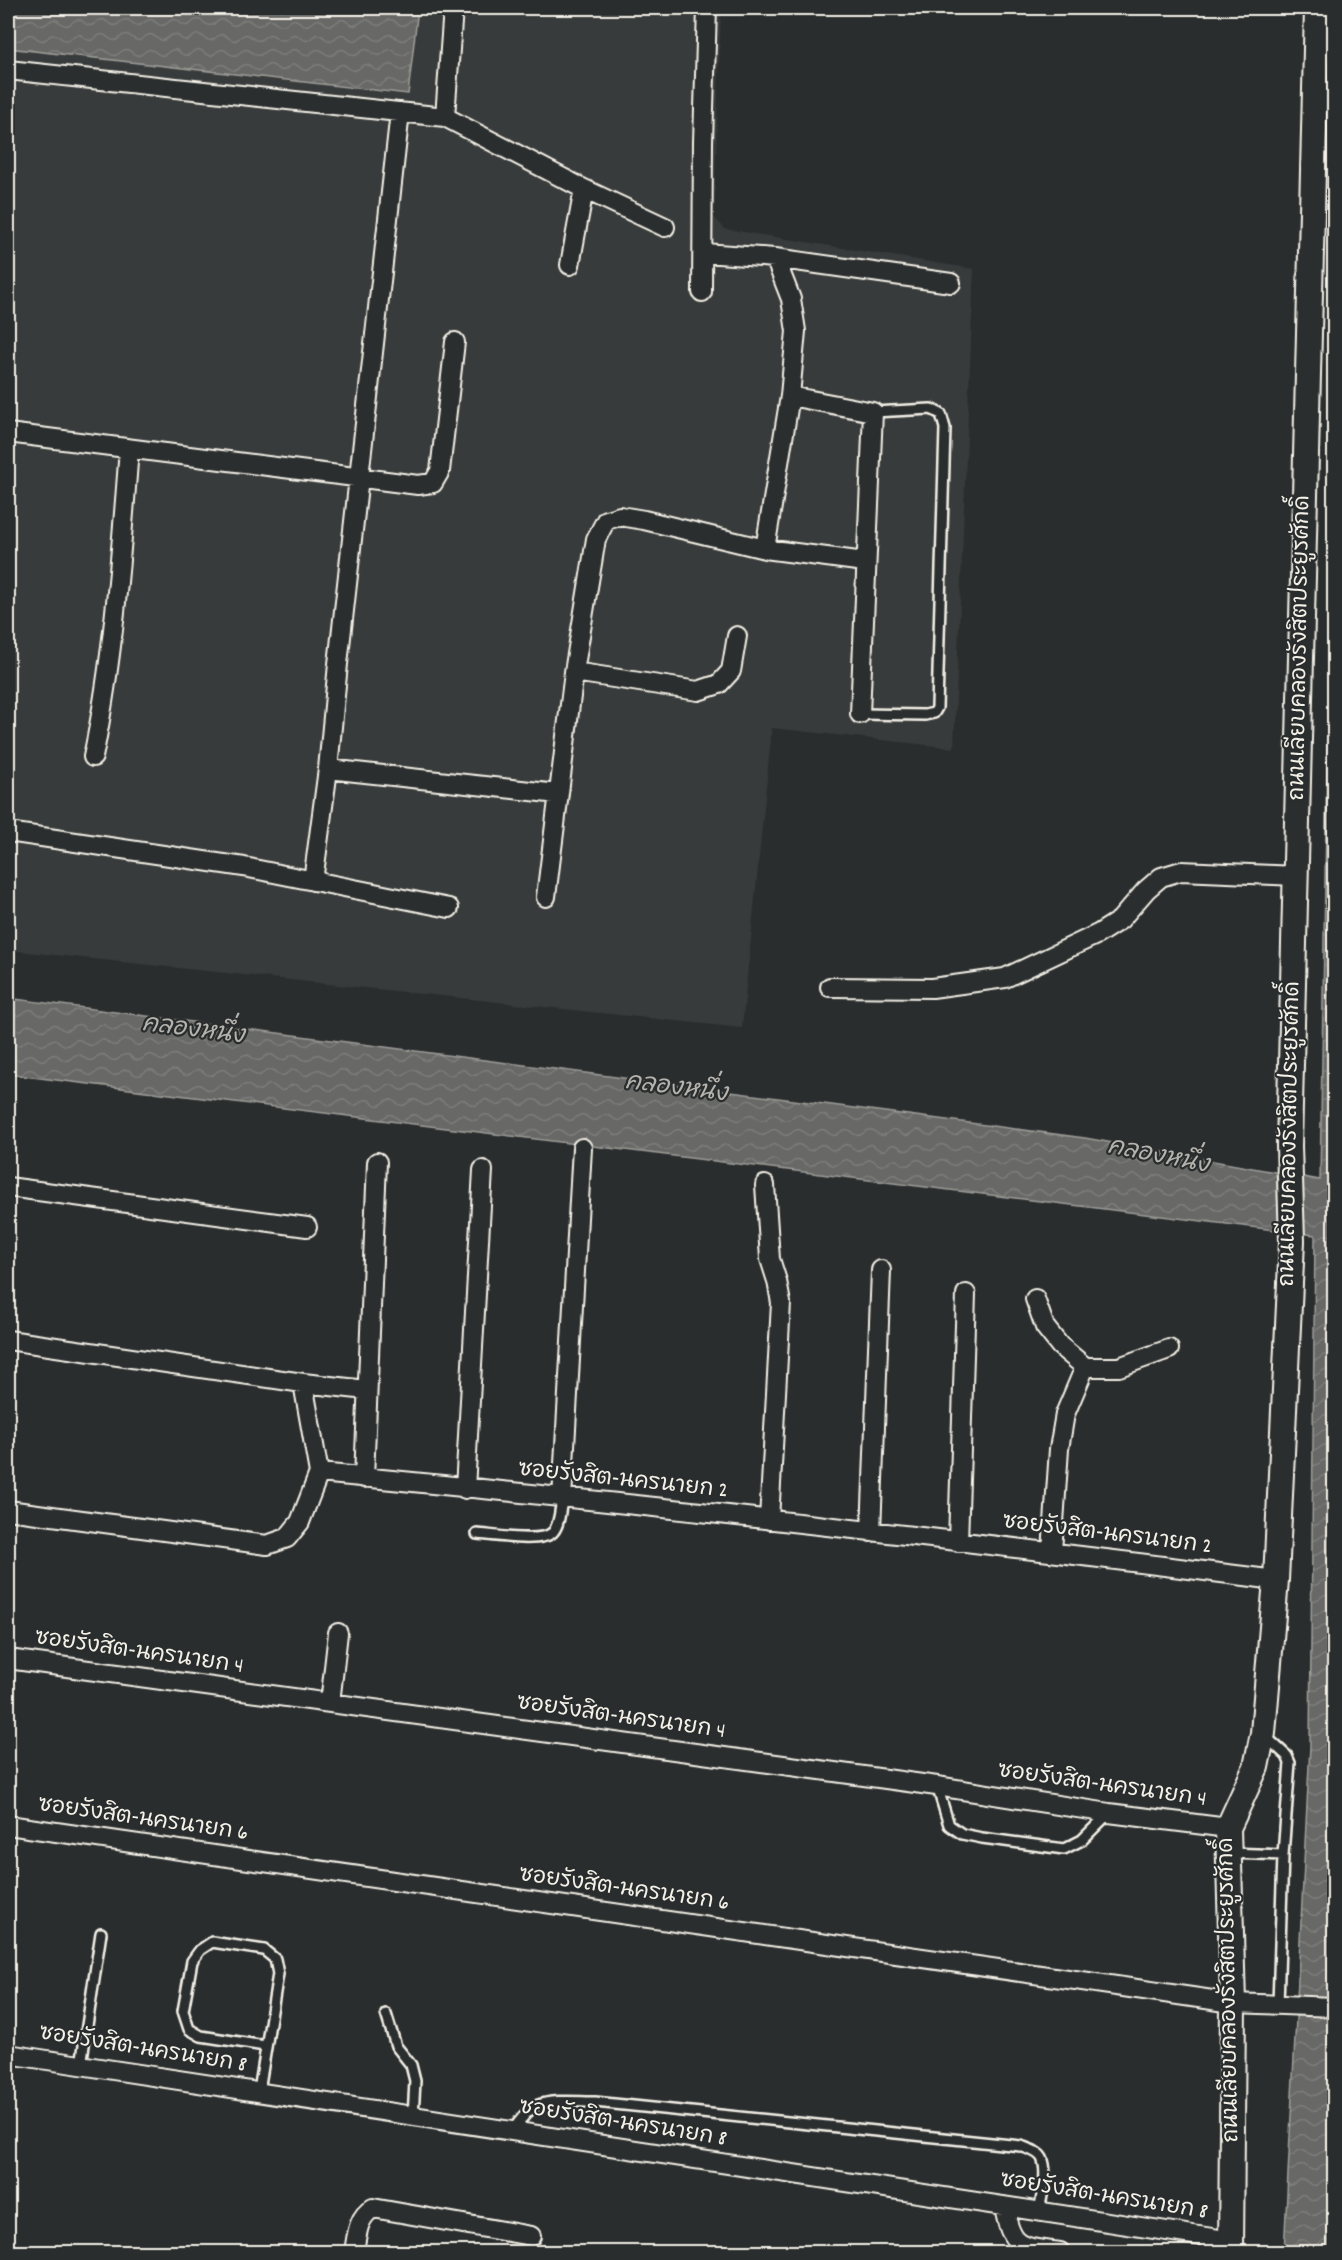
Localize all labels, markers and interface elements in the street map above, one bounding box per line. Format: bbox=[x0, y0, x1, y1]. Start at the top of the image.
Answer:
street label: ถนนเลียบคลองรังสิตประยูรศักดิ์ bbox=[1276, 495, 1319, 801]
street label: ถนนเลียบคลองรังสิตประยูรศักดิ์ bbox=[1266, 981, 1309, 1287]
water label: คลองหนึ่ง bbox=[140, 1001, 249, 1054]
water label: คลองหนึ่ง bbox=[623, 1059, 732, 1112]
water label: คลองหนึ่ง bbox=[1104, 1124, 1215, 1184]
street label: ซอยรังสิต-นครนายก 2 bbox=[517, 1454, 730, 1507]
street label: ซอยรังสิต-นครนายก 2 bbox=[1001, 1506, 1214, 1563]
street label: ซอยรังสิต-นครนายก 4 bbox=[33, 1622, 245, 1683]
street label: ซอยรังสิต-นครนายก 4 bbox=[515, 1687, 727, 1748]
street label: ซอยรังสิต-นครนายก 4 bbox=[996, 1755, 1208, 1816]
street label: ซอยรังสิต-นครนายก 6 bbox=[36, 1789, 250, 1850]
street label: ถนนเลียบคลองรังสิตประยูรศักดิ์ bbox=[1205, 1837, 1248, 2143]
street label: ซอยรังสิต-นครนายก 6 bbox=[517, 1859, 731, 1920]
street label: ซอยรังสิต-นครนายก 8 bbox=[37, 2017, 249, 2082]
street label: ซอยรังสิต-นครนายก 8 bbox=[517, 2091, 729, 2156]
street label: ซอยรังสิต-นครนายก 8 bbox=[998, 2164, 1210, 2229]

